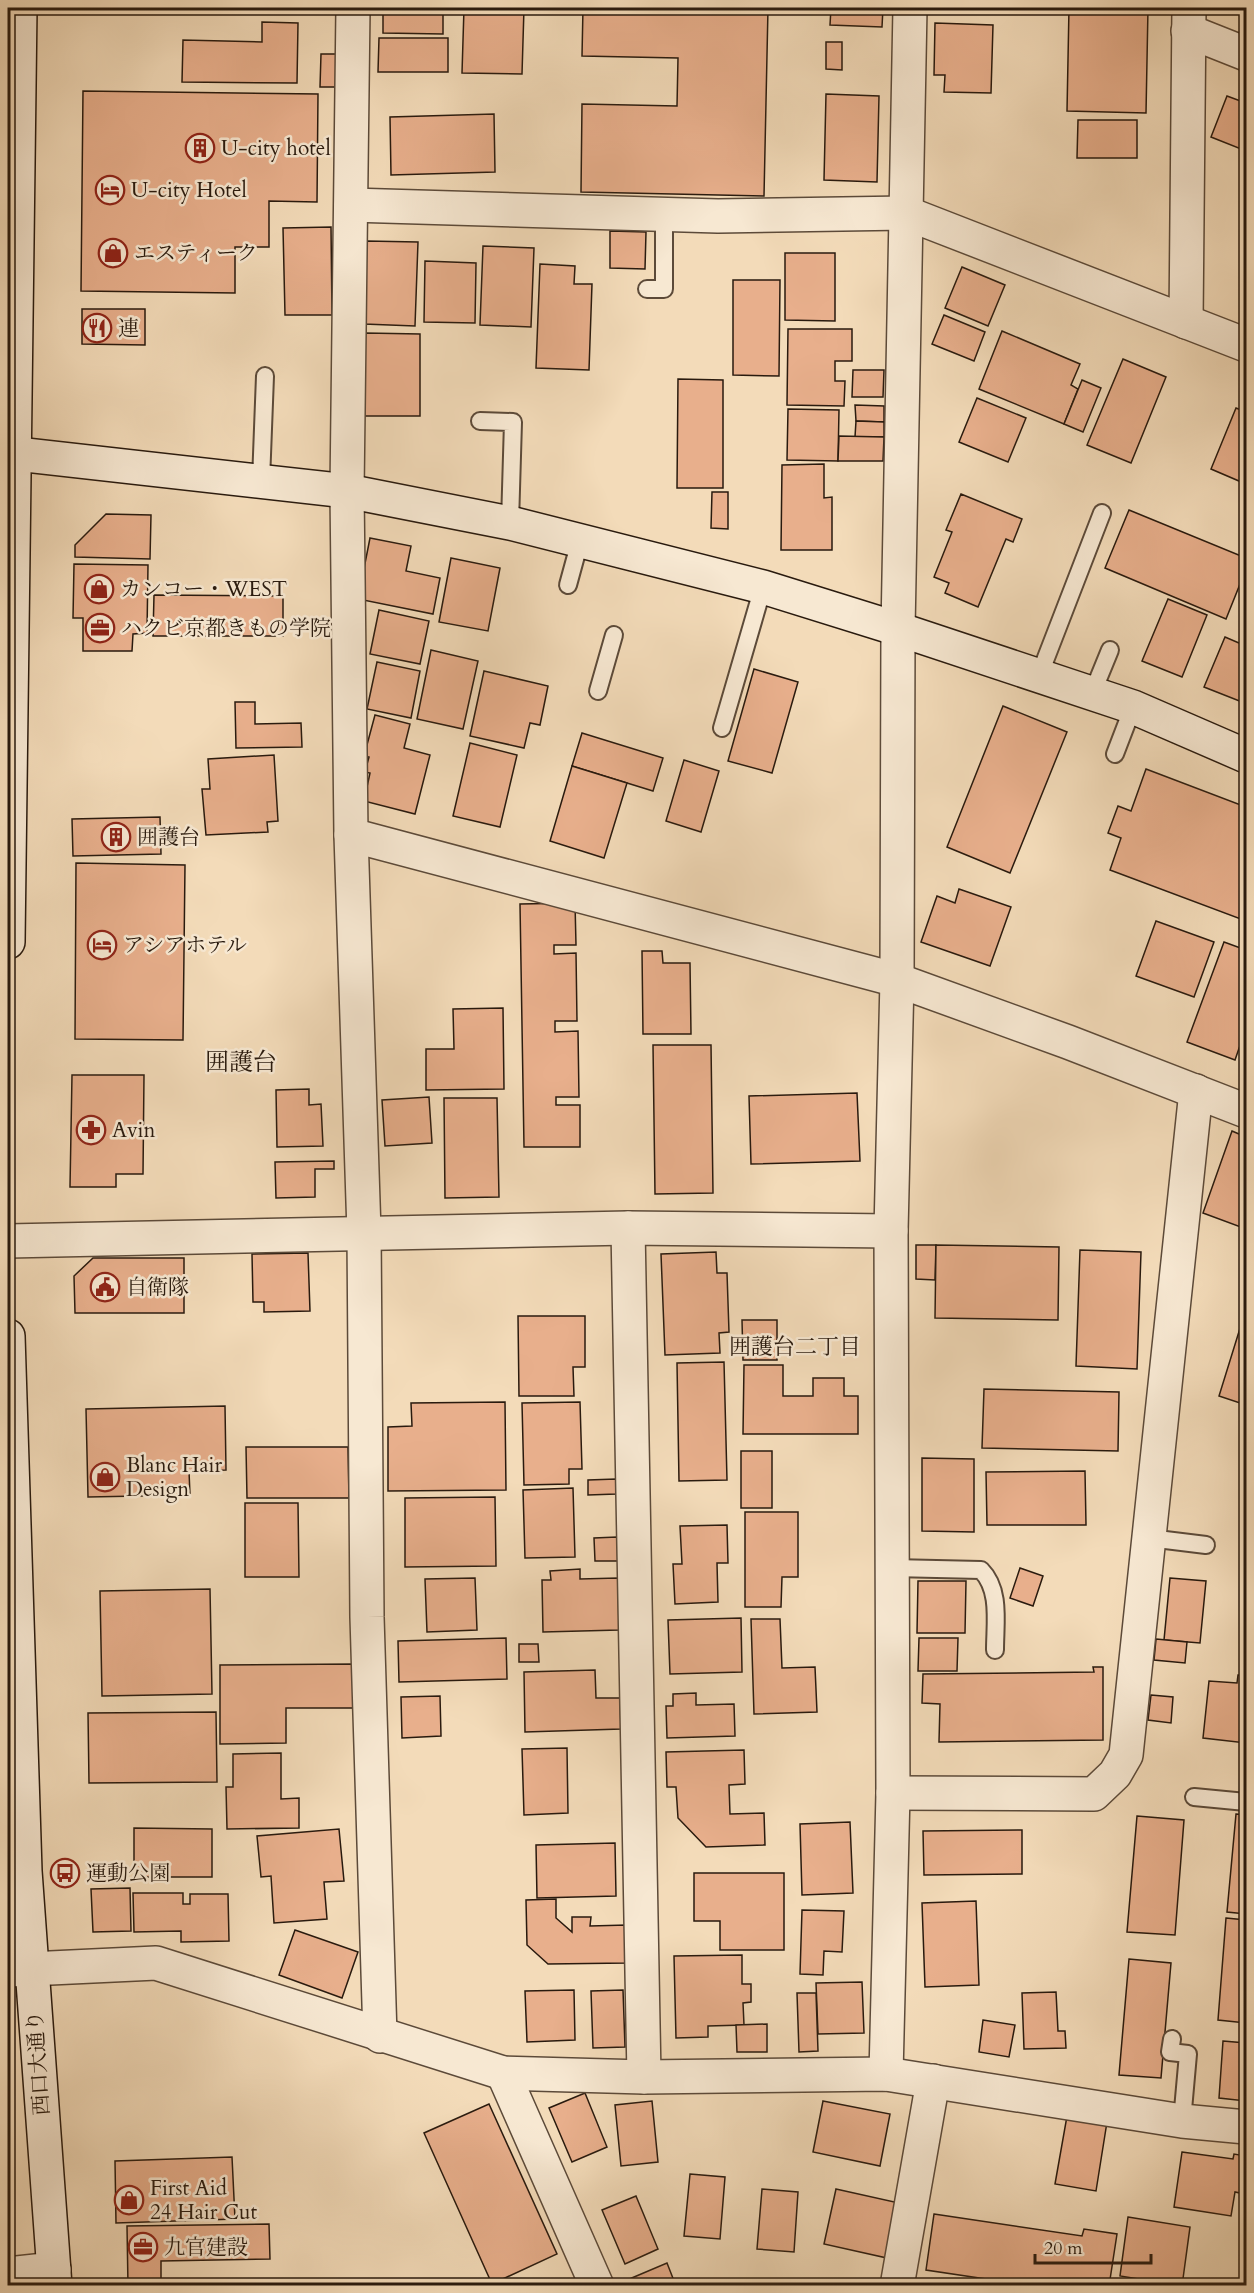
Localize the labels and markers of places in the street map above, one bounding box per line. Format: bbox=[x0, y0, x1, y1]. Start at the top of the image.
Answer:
building icon: U-city hotel bbox=[184, 132, 216, 164]
place label: U-city hotel bbox=[221, 134, 331, 163]
hotel icon: U-city Hotel bbox=[94, 174, 126, 206]
place label: U-city Hotel bbox=[131, 176, 247, 205]
shop icon: エスティーク bbox=[97, 237, 129, 269]
place label: エスティーク bbox=[134, 239, 258, 268]
restaurant icon: 連 bbox=[81, 312, 113, 344]
place label: 連 bbox=[118, 314, 139, 343]
shop icon: カンコー・WEST bbox=[83, 573, 115, 605]
place label: カンコー・WEST bbox=[120, 575, 287, 604]
office icon: ハクビ京都きもの学院 bbox=[84, 612, 116, 644]
place label: ハクビ京都きもの学院 bbox=[121, 614, 331, 643]
building icon: 囲護台 bbox=[100, 821, 132, 853]
place label: 囲護台 bbox=[137, 823, 200, 852]
hotel icon: アシアホテル bbox=[86, 929, 118, 961]
place label: アシアホテル bbox=[123, 931, 247, 960]
pharmacy icon: Avin bbox=[75, 1114, 107, 1146]
place label: Avin bbox=[112, 1116, 155, 1145]
public building icon: 自衛隊 bbox=[89, 1271, 121, 1303]
place label: 自衛隊 bbox=[126, 1273, 189, 1302]
place label: Blanc Hair Design bbox=[126, 1451, 222, 1504]
shop icon: Blanc Hair Design bbox=[89, 1461, 121, 1493]
bus stop icon: 運動公園 bbox=[49, 1857, 81, 1889]
place label: 運動公園 bbox=[86, 1859, 170, 1888]
place label: First Aid 24 Hair Cut bbox=[150, 2174, 258, 2227]
shop icon: First Aid 24 Hair Cut bbox=[113, 2184, 145, 2216]
office icon: 九官建設 bbox=[127, 2231, 159, 2263]
place label: 九官建設 bbox=[164, 2233, 248, 2262]

